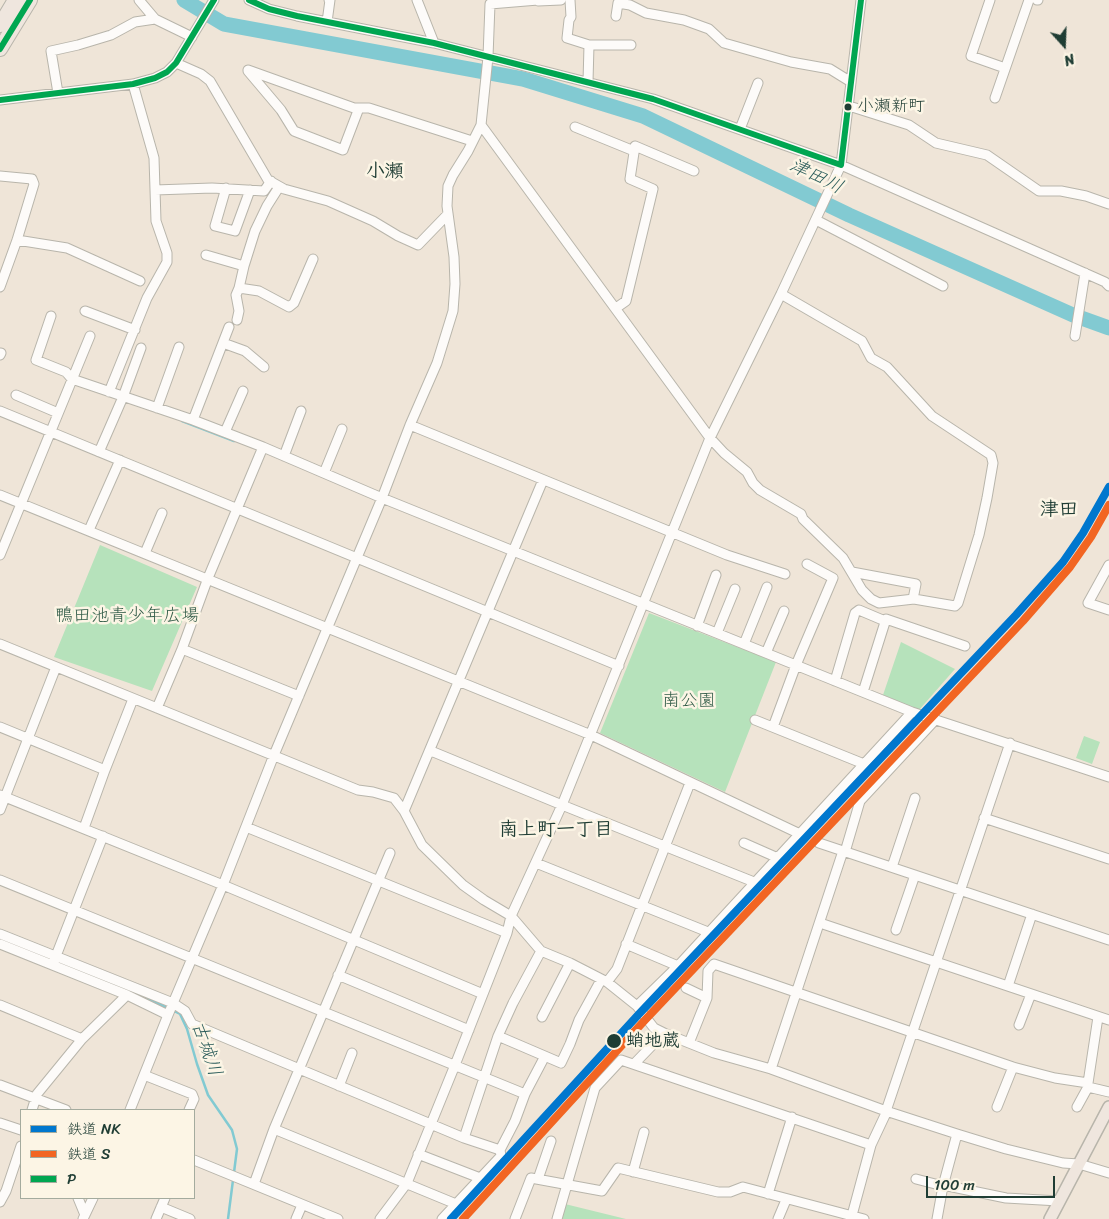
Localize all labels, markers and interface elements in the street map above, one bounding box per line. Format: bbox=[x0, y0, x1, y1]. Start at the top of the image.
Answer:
north arrow bbox=[1039, 20, 1089, 70]
text: N bbox=[1060, 46, 1078, 73]
place label: 小瀬新町 bbox=[857, 97, 925, 117]
marker: 小瀬新町 bbox=[843, 102, 853, 112]
water label: 津田川 bbox=[785, 154, 847, 200]
district label: 小瀬 bbox=[366, 161, 404, 183]
district label: 津田 bbox=[1040, 499, 1078, 521]
park label: 鴨田池青少年広場 bbox=[55, 605, 199, 627]
park label: 南公園 bbox=[662, 690, 716, 712]
district label: 南上町一丁目 bbox=[499, 819, 613, 841]
water label: 古城川 bbox=[186, 1018, 226, 1080]
place label: 蛸地蔵 bbox=[626, 1030, 680, 1052]
marker: 蛸地蔵 bbox=[605, 1032, 623, 1050]
legend bbox=[20, 1109, 195, 1199]
text: 鉄道 NK bbox=[67, 1116, 120, 1142]
text: 鉄道 S bbox=[67, 1141, 110, 1167]
text: P bbox=[67, 1166, 76, 1192]
scale bar bbox=[929, 1166, 1058, 1198]
text: 100 m bbox=[934, 1172, 975, 1198]

